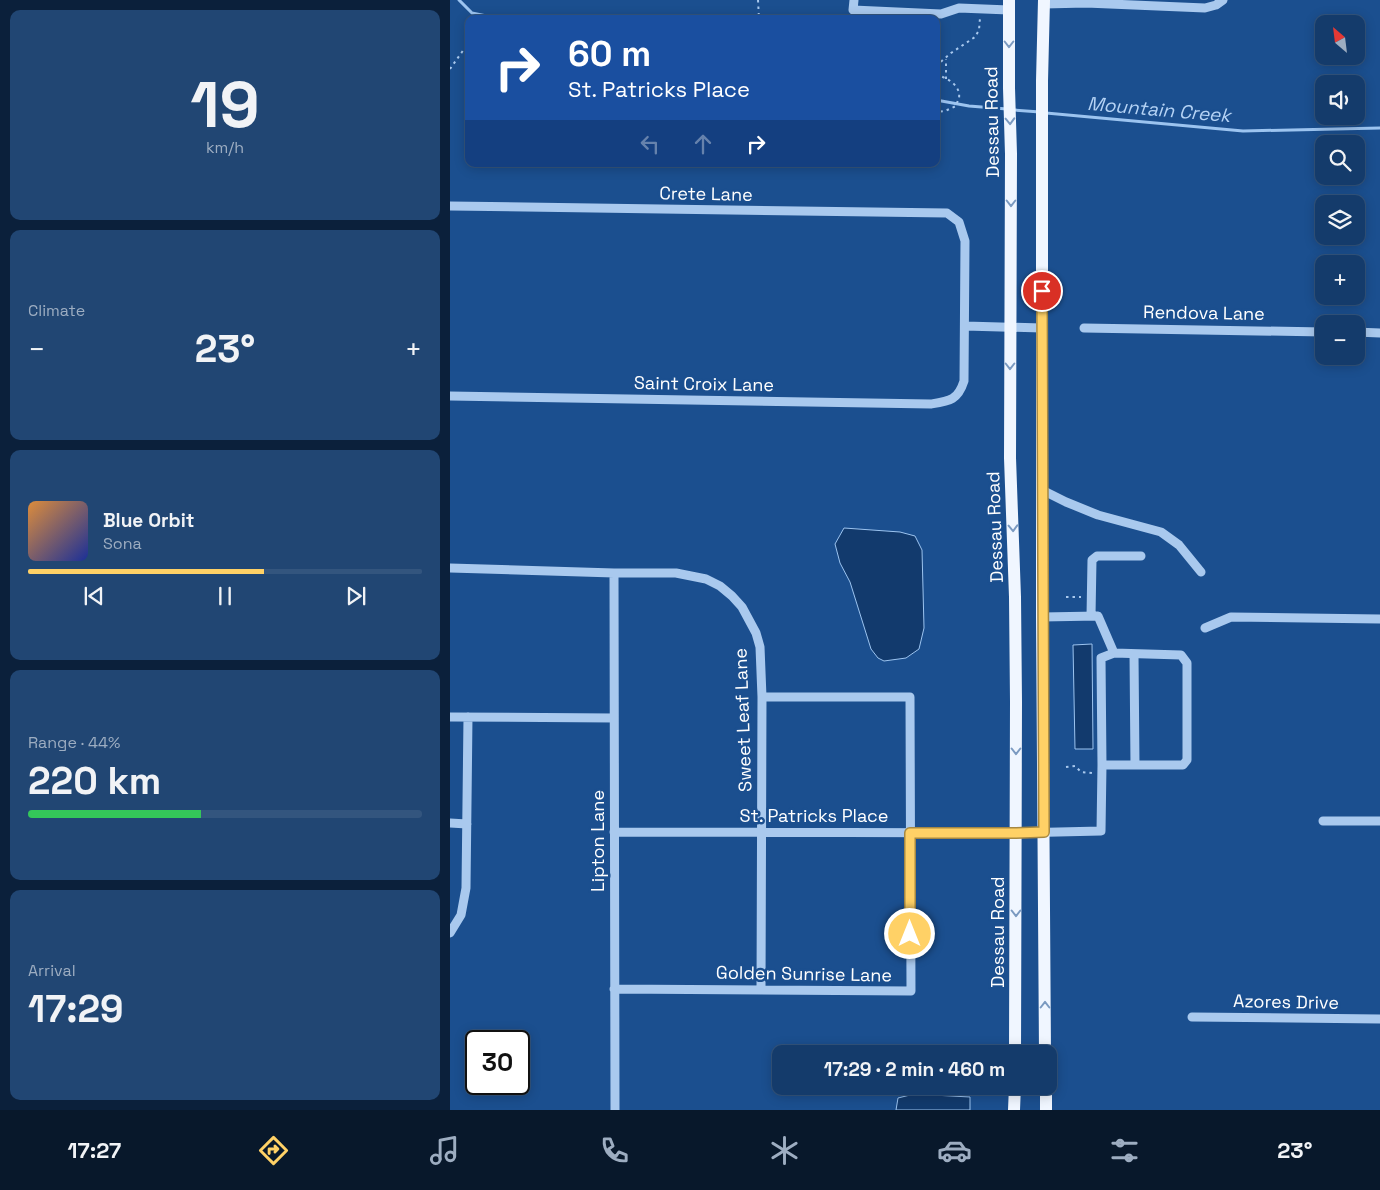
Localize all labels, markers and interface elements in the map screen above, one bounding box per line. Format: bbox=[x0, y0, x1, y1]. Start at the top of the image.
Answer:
north arrow bbox=[1315, 15, 1365, 65]
map controls bbox=[1315, 15, 1365, 365]
text: 60 m bbox=[568, 32, 651, 76]
icon: right bbox=[485, 35, 550, 100]
one-way arrow bbox=[1004, 40, 1014, 48]
text: 19 bbox=[190, 63, 260, 146]
street label: Dessau Road bbox=[979, 66, 1004, 178]
text: St. Patricks Place bbox=[568, 75, 750, 103]
button: sound bbox=[1315, 75, 1365, 125]
water label: Mountain Creek bbox=[1086, 91, 1234, 128]
one-way arrow bbox=[1005, 118, 1015, 125]
icon: left bbox=[636, 130, 664, 158]
icon: ahead bbox=[689, 130, 717, 158]
icon: right bbox=[742, 130, 770, 158]
button: search bbox=[1315, 135, 1365, 185]
text: km/h bbox=[206, 137, 244, 158]
street label: Crete Lane bbox=[659, 181, 753, 206]
button: layers bbox=[1315, 195, 1365, 245]
one-way arrow bbox=[1006, 200, 1016, 207]
button: + bbox=[1315, 255, 1365, 305]
pin bbox=[1021, 270, 1063, 312]
icon: arrive bbox=[1028, 277, 1056, 305]
text: Climate bbox=[28, 300, 85, 321]
street label: Rendova Lane bbox=[1143, 300, 1265, 325]
button: − bbox=[1315, 315, 1365, 365]
text: 23° bbox=[195, 325, 255, 373]
text: − bbox=[28, 331, 45, 367]
text: + bbox=[405, 331, 422, 367]
one-way arrow bbox=[1005, 362, 1015, 370]
street label: Saint Croix Lane bbox=[634, 371, 774, 396]
street label: Dessau Road bbox=[981, 471, 1008, 583]
text: Blue Orbit bbox=[103, 508, 194, 533]
one-way arrow bbox=[1007, 524, 1018, 532]
text: Sona bbox=[103, 533, 142, 554]
icon: previous bbox=[80, 582, 108, 610]
icon: pause bbox=[211, 582, 239, 610]
icon: next bbox=[342, 582, 370, 610]
street label: Sweet Leaf Lane bbox=[728, 648, 757, 792]
text: Range · 44% bbox=[28, 732, 120, 753]
one-way arrow bbox=[1011, 747, 1021, 755]
text: 220 km bbox=[28, 757, 161, 805]
street label: Lipton Lane bbox=[586, 790, 609, 892]
street label: St. Patricks Place bbox=[740, 804, 888, 827]
street label: Dessau Road bbox=[986, 876, 1009, 988]
position arrow bbox=[883, 907, 935, 959]
one-way arrow bbox=[1011, 910, 1021, 917]
text: Arrival bbox=[28, 960, 76, 981]
street label: Golden Sunrise Lane bbox=[716, 960, 892, 987]
text: 17:29 bbox=[28, 985, 123, 1033]
street label: Azores Drive bbox=[1233, 989, 1339, 1014]
one-way arrow bbox=[1040, 1001, 1050, 1008]
speed limit sign: 30 bbox=[465, 1030, 530, 1095]
text: 17:29 · 2 min · 460 m bbox=[824, 1057, 1005, 1082]
icon: directions bbox=[256, 1133, 291, 1168]
icon: music bbox=[427, 1133, 462, 1168]
icon: phone bbox=[597, 1133, 632, 1168]
icon: climate bbox=[767, 1133, 802, 1168]
icon: car bbox=[937, 1133, 972, 1168]
icon: filters bbox=[1107, 1133, 1142, 1168]
text: 17:27 bbox=[68, 1136, 121, 1164]
text: 23° bbox=[1277, 1136, 1312, 1164]

